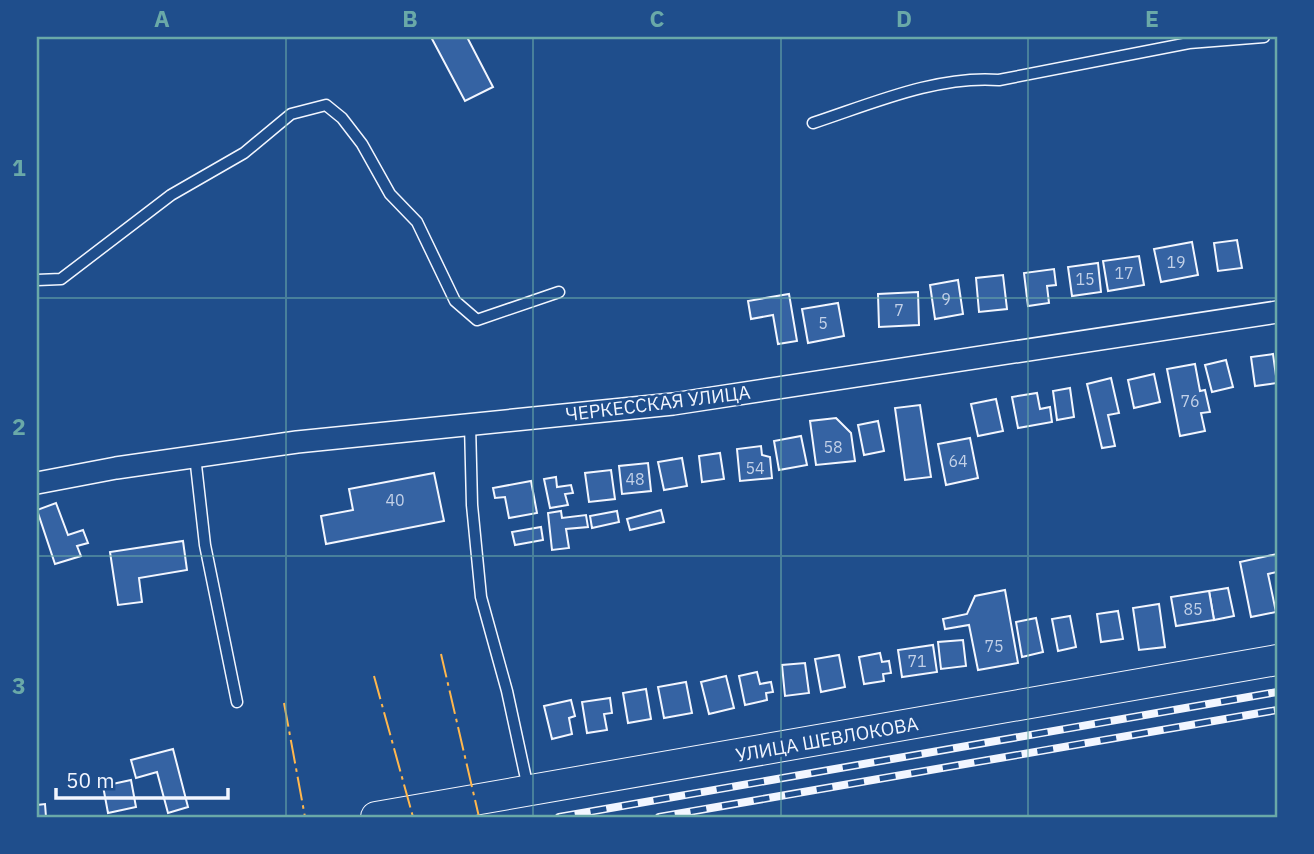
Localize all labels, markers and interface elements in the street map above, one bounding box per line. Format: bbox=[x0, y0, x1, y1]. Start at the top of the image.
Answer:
text: A bbox=[154, 3, 170, 33]
text: B bbox=[402, 3, 418, 33]
text: C bbox=[650, 3, 665, 33]
text: D bbox=[896, 3, 912, 33]
text: E bbox=[1145, 3, 1159, 33]
text: 1 bbox=[12, 152, 26, 182]
house number: 19 bbox=[1166, 252, 1186, 272]
house number: 17 bbox=[1114, 263, 1134, 283]
house number: 15 bbox=[1075, 269, 1095, 289]
house number: 9 bbox=[941, 289, 951, 309]
house number: 7 bbox=[894, 300, 904, 320]
house number: 5 bbox=[818, 313, 828, 333]
street label: ЧЕРКЕССКАЯ УЛИЦА bbox=[564, 380, 752, 426]
house number: 76 bbox=[1180, 391, 1200, 411]
text: 2 bbox=[12, 411, 26, 441]
house number: 58 bbox=[823, 437, 843, 457]
house number: 64 bbox=[948, 451, 968, 471]
house number: 54 bbox=[745, 458, 765, 478]
house number: 48 bbox=[625, 469, 645, 489]
house number: 40 bbox=[385, 490, 405, 510]
house number: 85 bbox=[1183, 599, 1203, 619]
house number: 75 bbox=[984, 636, 1004, 656]
house number: 71 bbox=[907, 651, 927, 671]
text: 3 bbox=[12, 670, 26, 700]
street label: УЛИЦА ШЕВЛОКОВА bbox=[734, 711, 920, 767]
scale bar bbox=[56, 756, 228, 800]
text: 50 m bbox=[66, 766, 115, 794]

